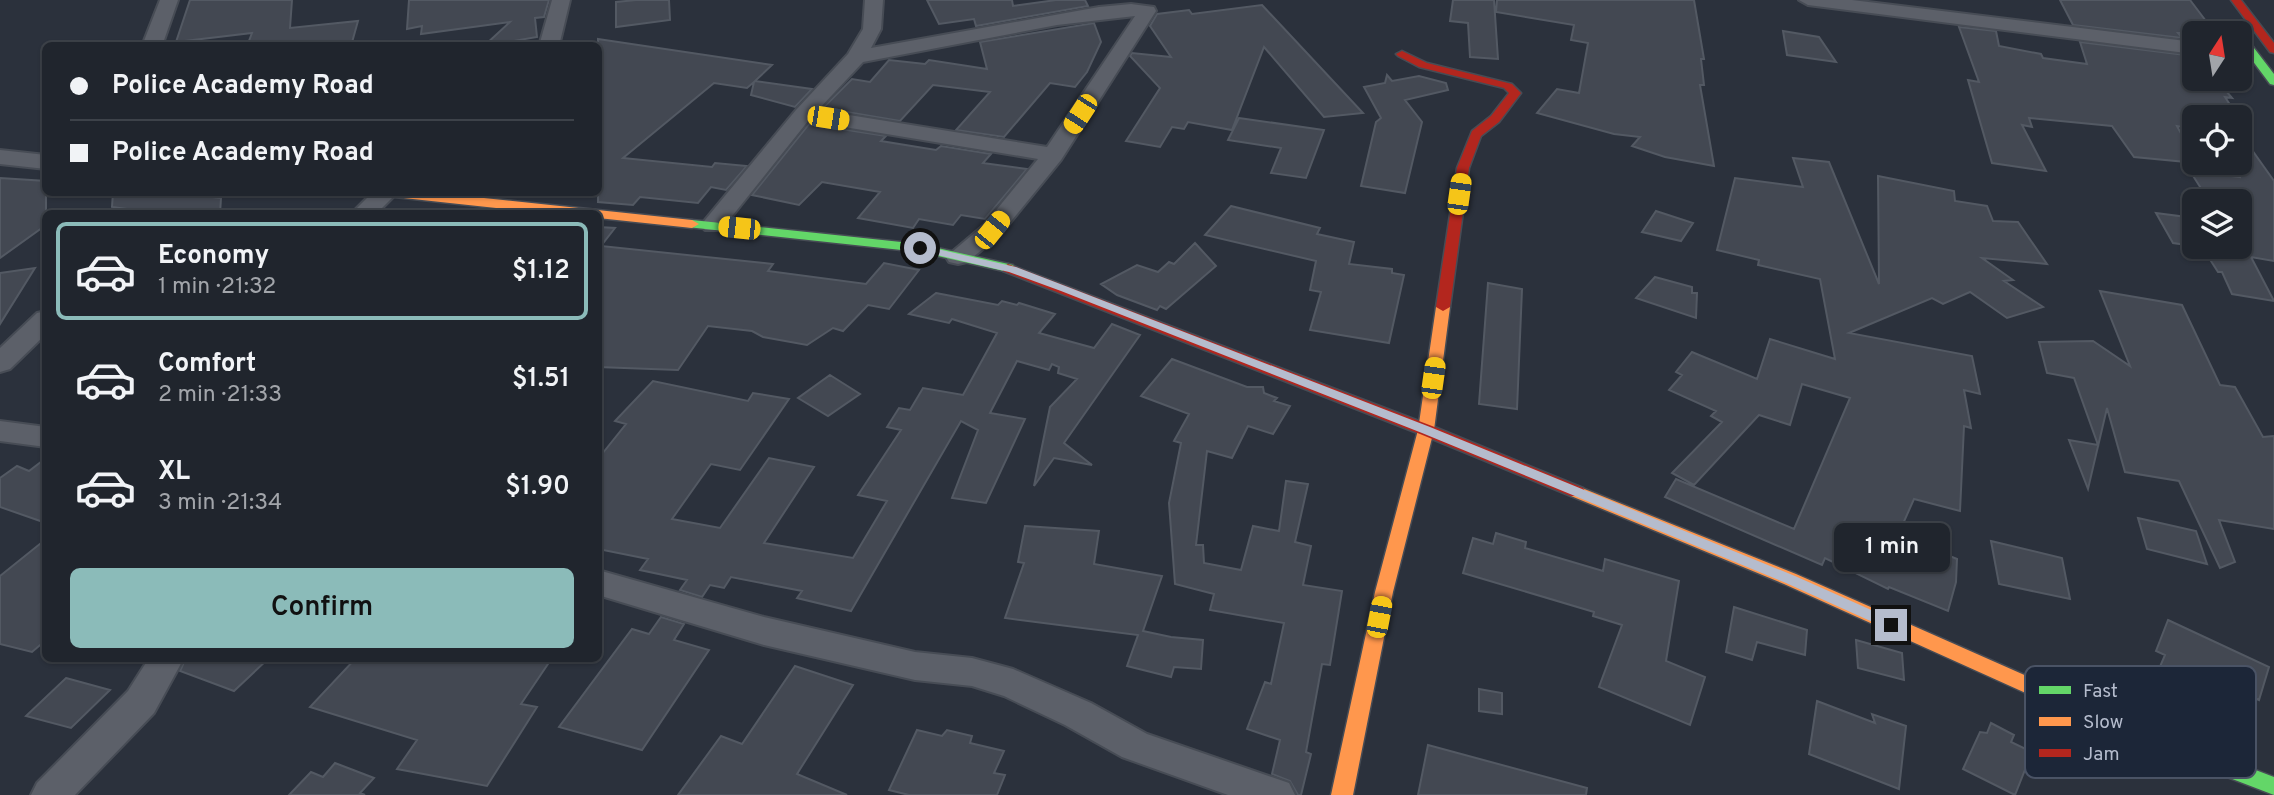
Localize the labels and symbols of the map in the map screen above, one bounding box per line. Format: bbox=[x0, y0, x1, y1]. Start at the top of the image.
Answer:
north arrow bbox=[2182, 21, 2252, 91]
car bbox=[1060, 91, 1101, 137]
car bbox=[806, 104, 851, 132]
car bbox=[1446, 172, 1473, 216]
car bbox=[971, 207, 1014, 253]
car bbox=[718, 215, 761, 241]
route start bbox=[904, 232, 936, 264]
car bbox=[1420, 356, 1447, 400]
callout: 1 min bbox=[1833, 524, 1949, 572]
car bbox=[1365, 594, 1394, 640]
route end bbox=[1875, 609, 1907, 641]
legend bbox=[2025, 666, 2256, 778]
text: Fast bbox=[2083, 680, 2118, 704]
text: Slow bbox=[2083, 711, 2123, 735]
text: Jam bbox=[2083, 743, 2120, 767]

